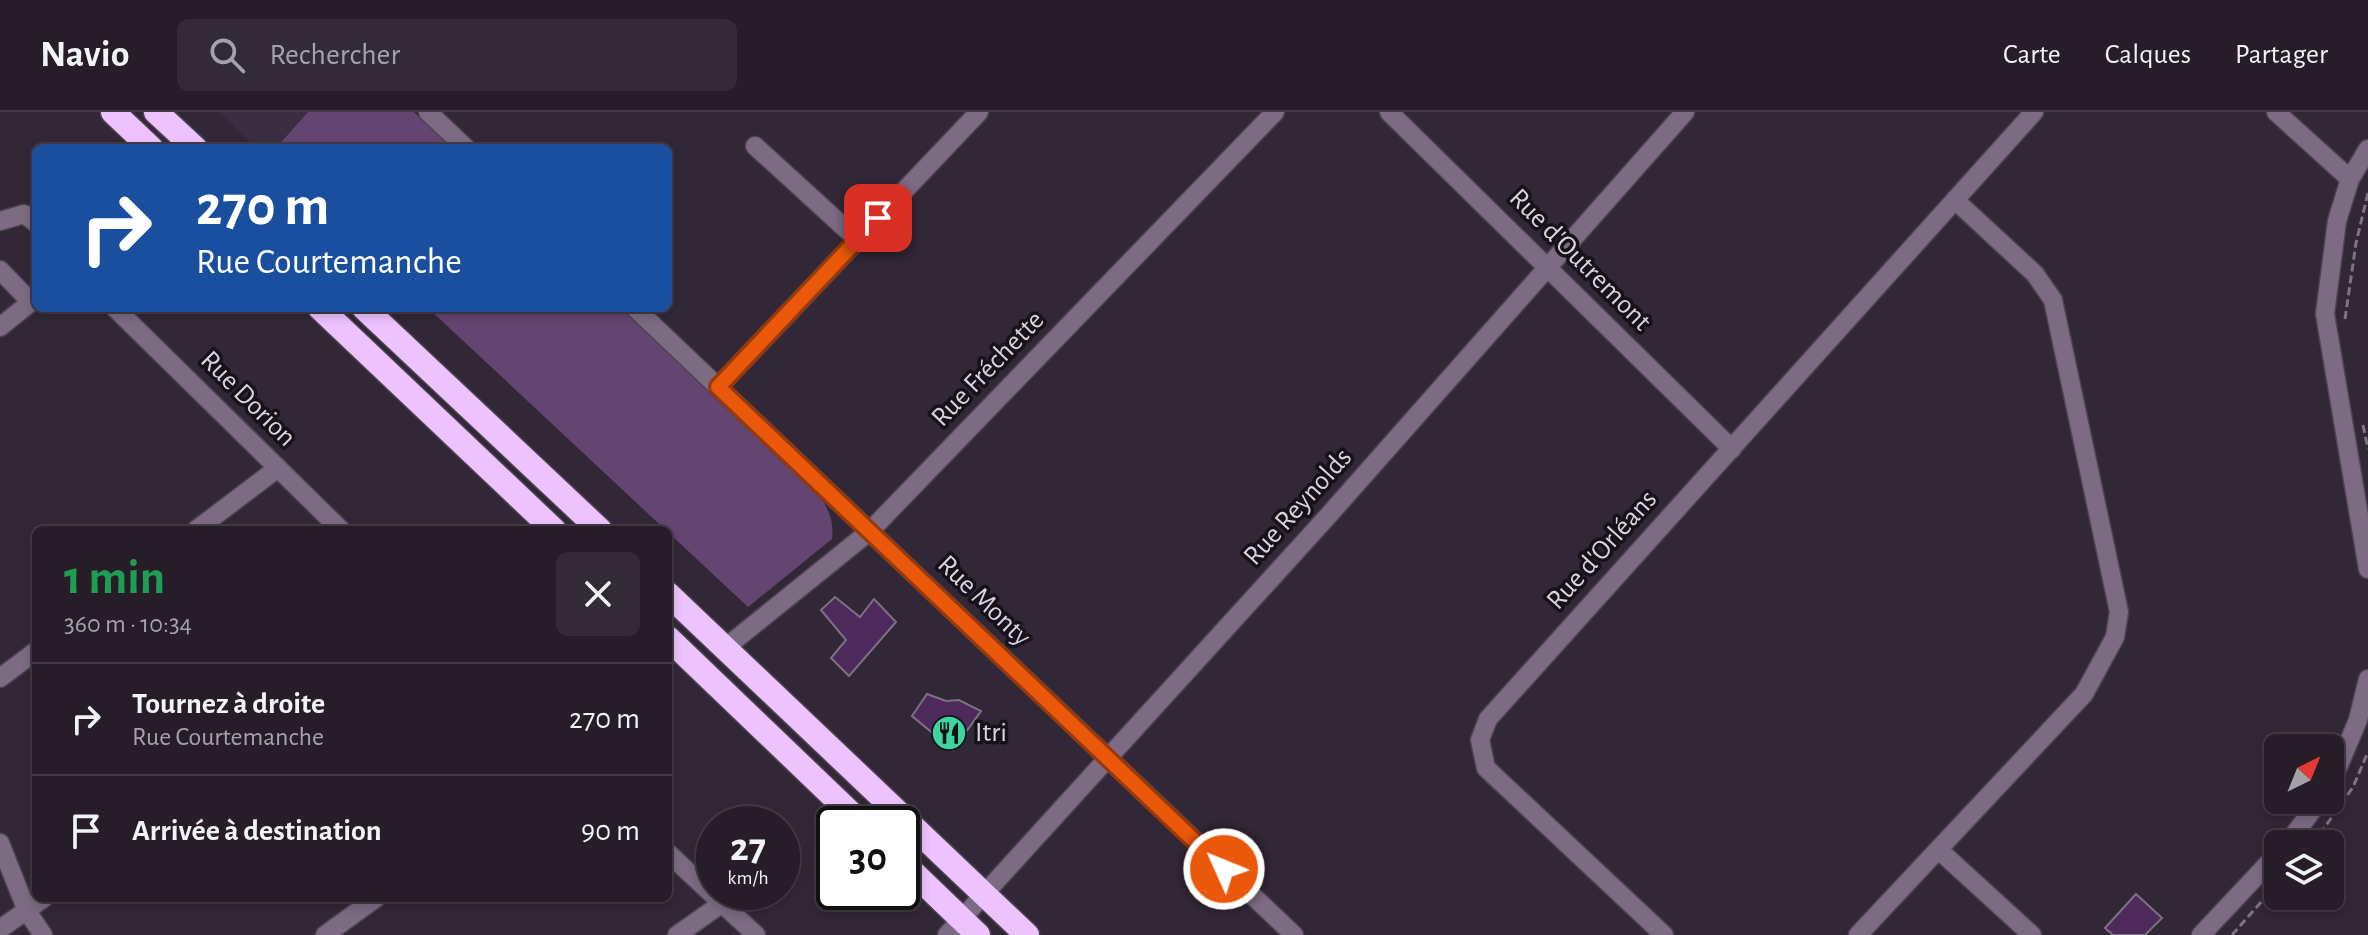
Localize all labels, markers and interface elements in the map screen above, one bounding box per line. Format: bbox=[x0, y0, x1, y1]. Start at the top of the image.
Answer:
search box bbox=[177, 19, 737, 91]
icon: search bbox=[205, 33, 249, 77]
text: Navio bbox=[40, 36, 129, 74]
text: Rechercher bbox=[269, 40, 400, 70]
text: Carte bbox=[2003, 41, 2061, 69]
text: Calques bbox=[2105, 41, 2191, 69]
text: Partager bbox=[2235, 41, 2328, 69]
icon: right bbox=[64, 176, 168, 280]
text: 270 m bbox=[196, 179, 329, 235]
pin bbox=[844, 184, 912, 252]
street label: Rue d'Outremont bbox=[1504, 184, 1656, 336]
icon: arrive bbox=[856, 196, 900, 240]
text: Rue Courtemanche bbox=[196, 244, 462, 280]
street label: Rue Fréchette bbox=[926, 306, 1050, 432]
street label: Rue Dorion bbox=[195, 346, 301, 452]
street label: Rue Reynolds bbox=[1239, 443, 1357, 571]
street label: Rue d'Orléans bbox=[1542, 485, 1662, 615]
street label: Rue Monty bbox=[932, 550, 1036, 652]
button: close bbox=[556, 552, 640, 636]
text: 1 min bbox=[64, 555, 165, 603]
text: 360 m · 10:34 bbox=[64, 611, 192, 637]
text: Tournez à droite bbox=[132, 689, 325, 719]
icon: right bbox=[64, 697, 108, 741]
text: 270 m bbox=[569, 704, 640, 734]
restaurant icon: Itri bbox=[930, 714, 968, 752]
place label: Itri bbox=[975, 719, 1007, 747]
text: Rue Courtemanche bbox=[132, 724, 324, 750]
north arrow bbox=[2264, 734, 2344, 814]
map controls bbox=[2264, 734, 2344, 910]
speed limit sign: 30 bbox=[816, 806, 920, 910]
icon: arrive bbox=[64, 809, 108, 853]
text: Arrivée à destination bbox=[132, 816, 382, 846]
text: 90 m bbox=[581, 816, 640, 846]
position arrow bbox=[1182, 827, 1266, 911]
text: 27 bbox=[730, 828, 766, 868]
button: layers bbox=[2264, 830, 2344, 910]
text: km/h bbox=[727, 868, 769, 888]

